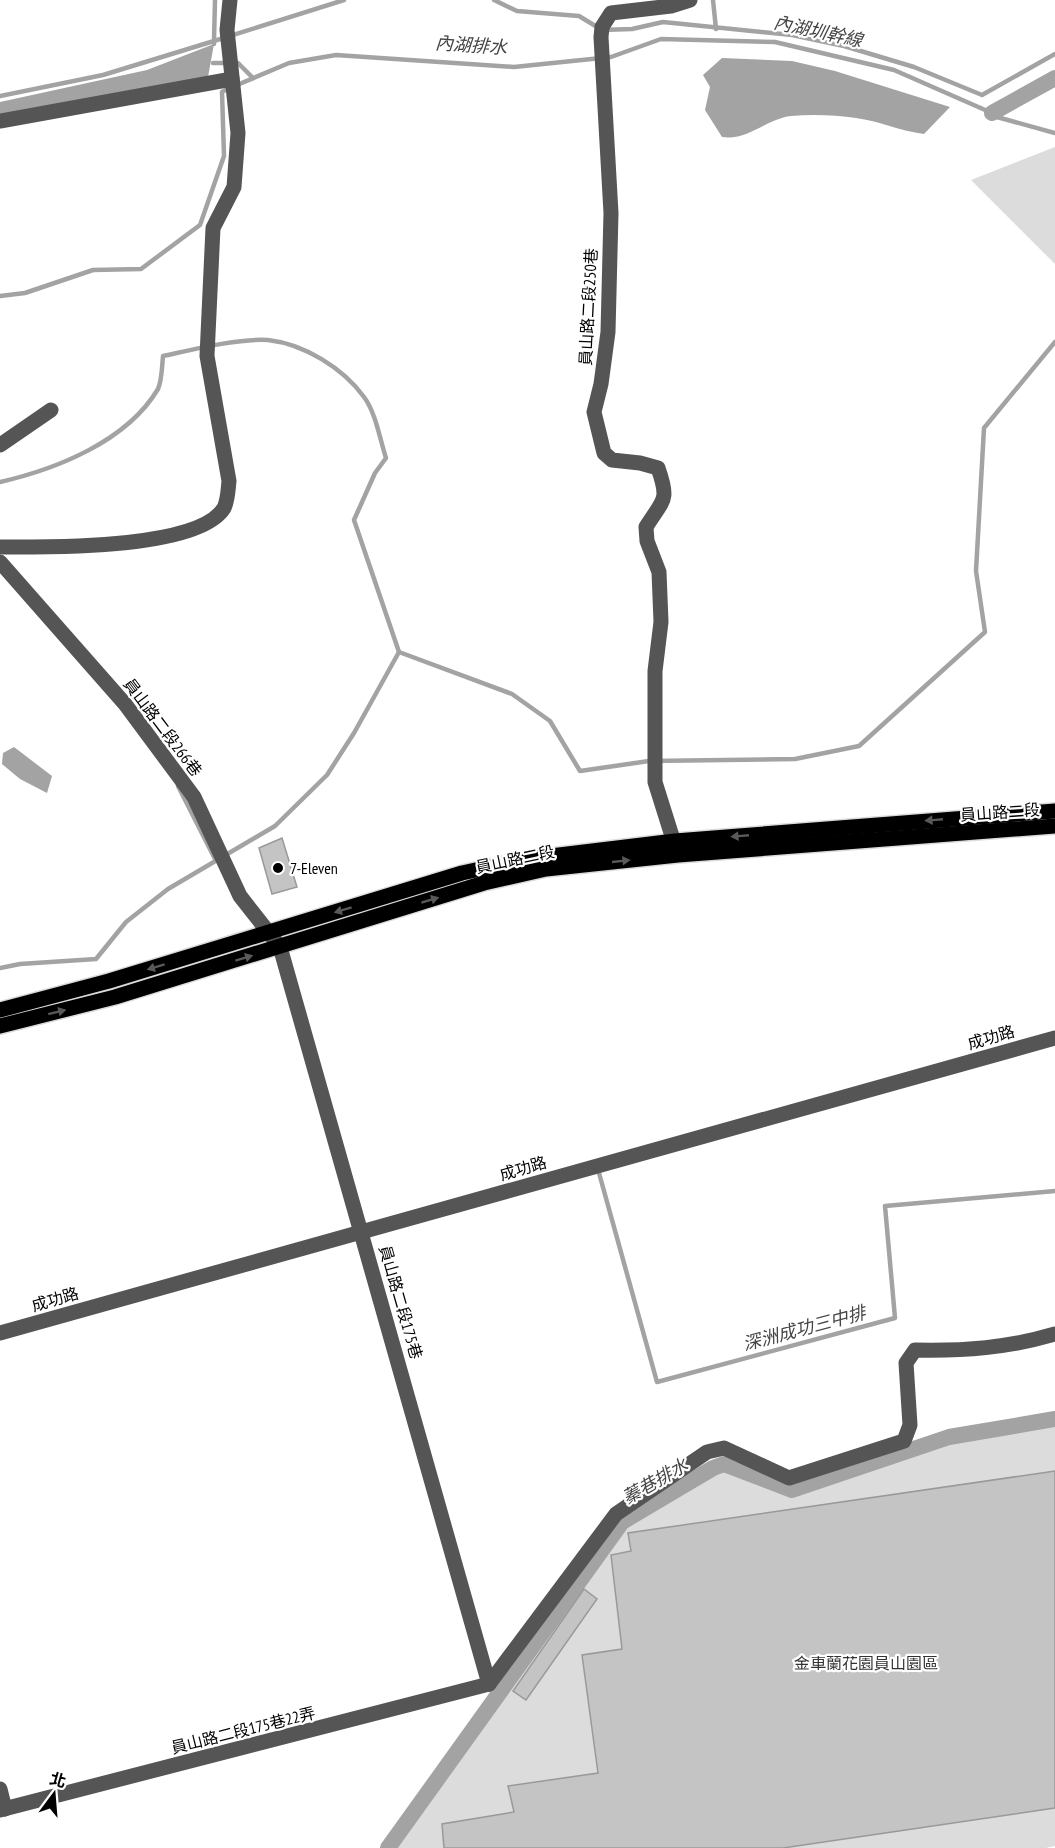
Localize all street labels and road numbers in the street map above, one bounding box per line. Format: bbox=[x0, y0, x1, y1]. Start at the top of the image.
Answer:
street label: 員山路二段250巷 bbox=[575, 248, 601, 366]
street label: 員山路二段266巷 bbox=[120, 674, 206, 780]
street label: 員山路二段 bbox=[959, 799, 1041, 825]
street label: 員山路二段 bbox=[474, 841, 556, 877]
street label: 成功路 bbox=[965, 1021, 1017, 1053]
street label: 成功路 bbox=[497, 1152, 549, 1184]
street label: 員山路二段175巷 bbox=[375, 1243, 427, 1361]
street label: 成功路 bbox=[29, 1283, 81, 1315]
street label: 員山路二段175巷22弄 bbox=[169, 1702, 317, 1758]

